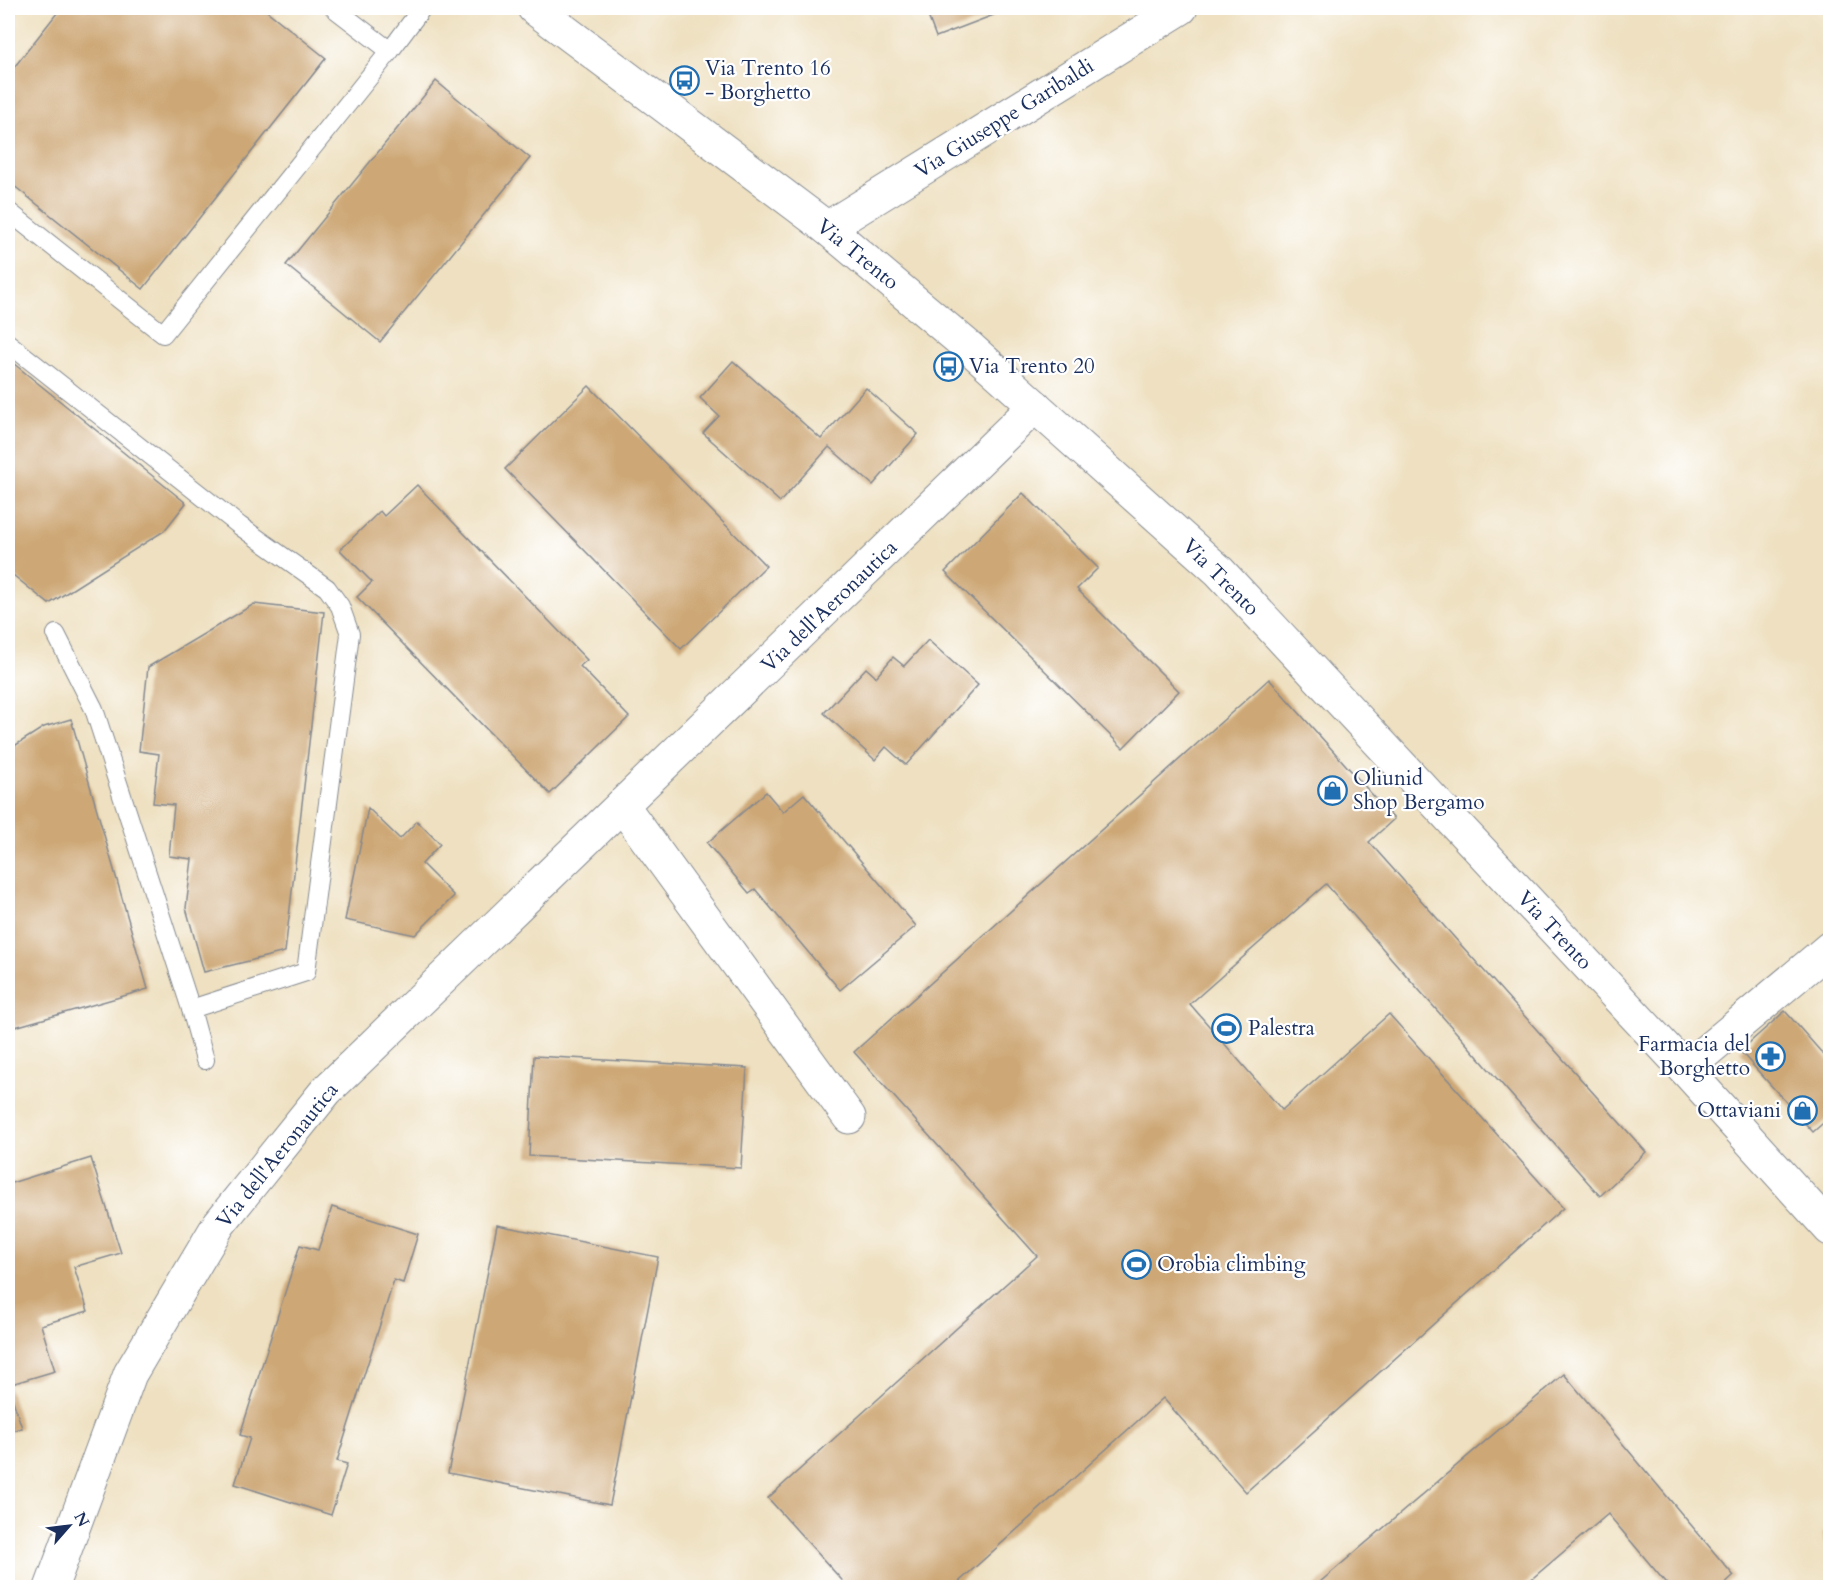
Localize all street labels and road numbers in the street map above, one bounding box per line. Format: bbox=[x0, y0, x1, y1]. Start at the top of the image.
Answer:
street label: Via Giuseppe Garibaldi bbox=[909, 51, 1099, 185]
street label: Via Trento bbox=[810, 212, 905, 297]
street label: Via Trento bbox=[1176, 532, 1266, 622]
street label: Via dell'Aeronautica bbox=[755, 534, 904, 679]
street label: Via Trento bbox=[1510, 884, 1599, 976]
street label: Via dell'Aeronautica bbox=[210, 1076, 345, 1234]

